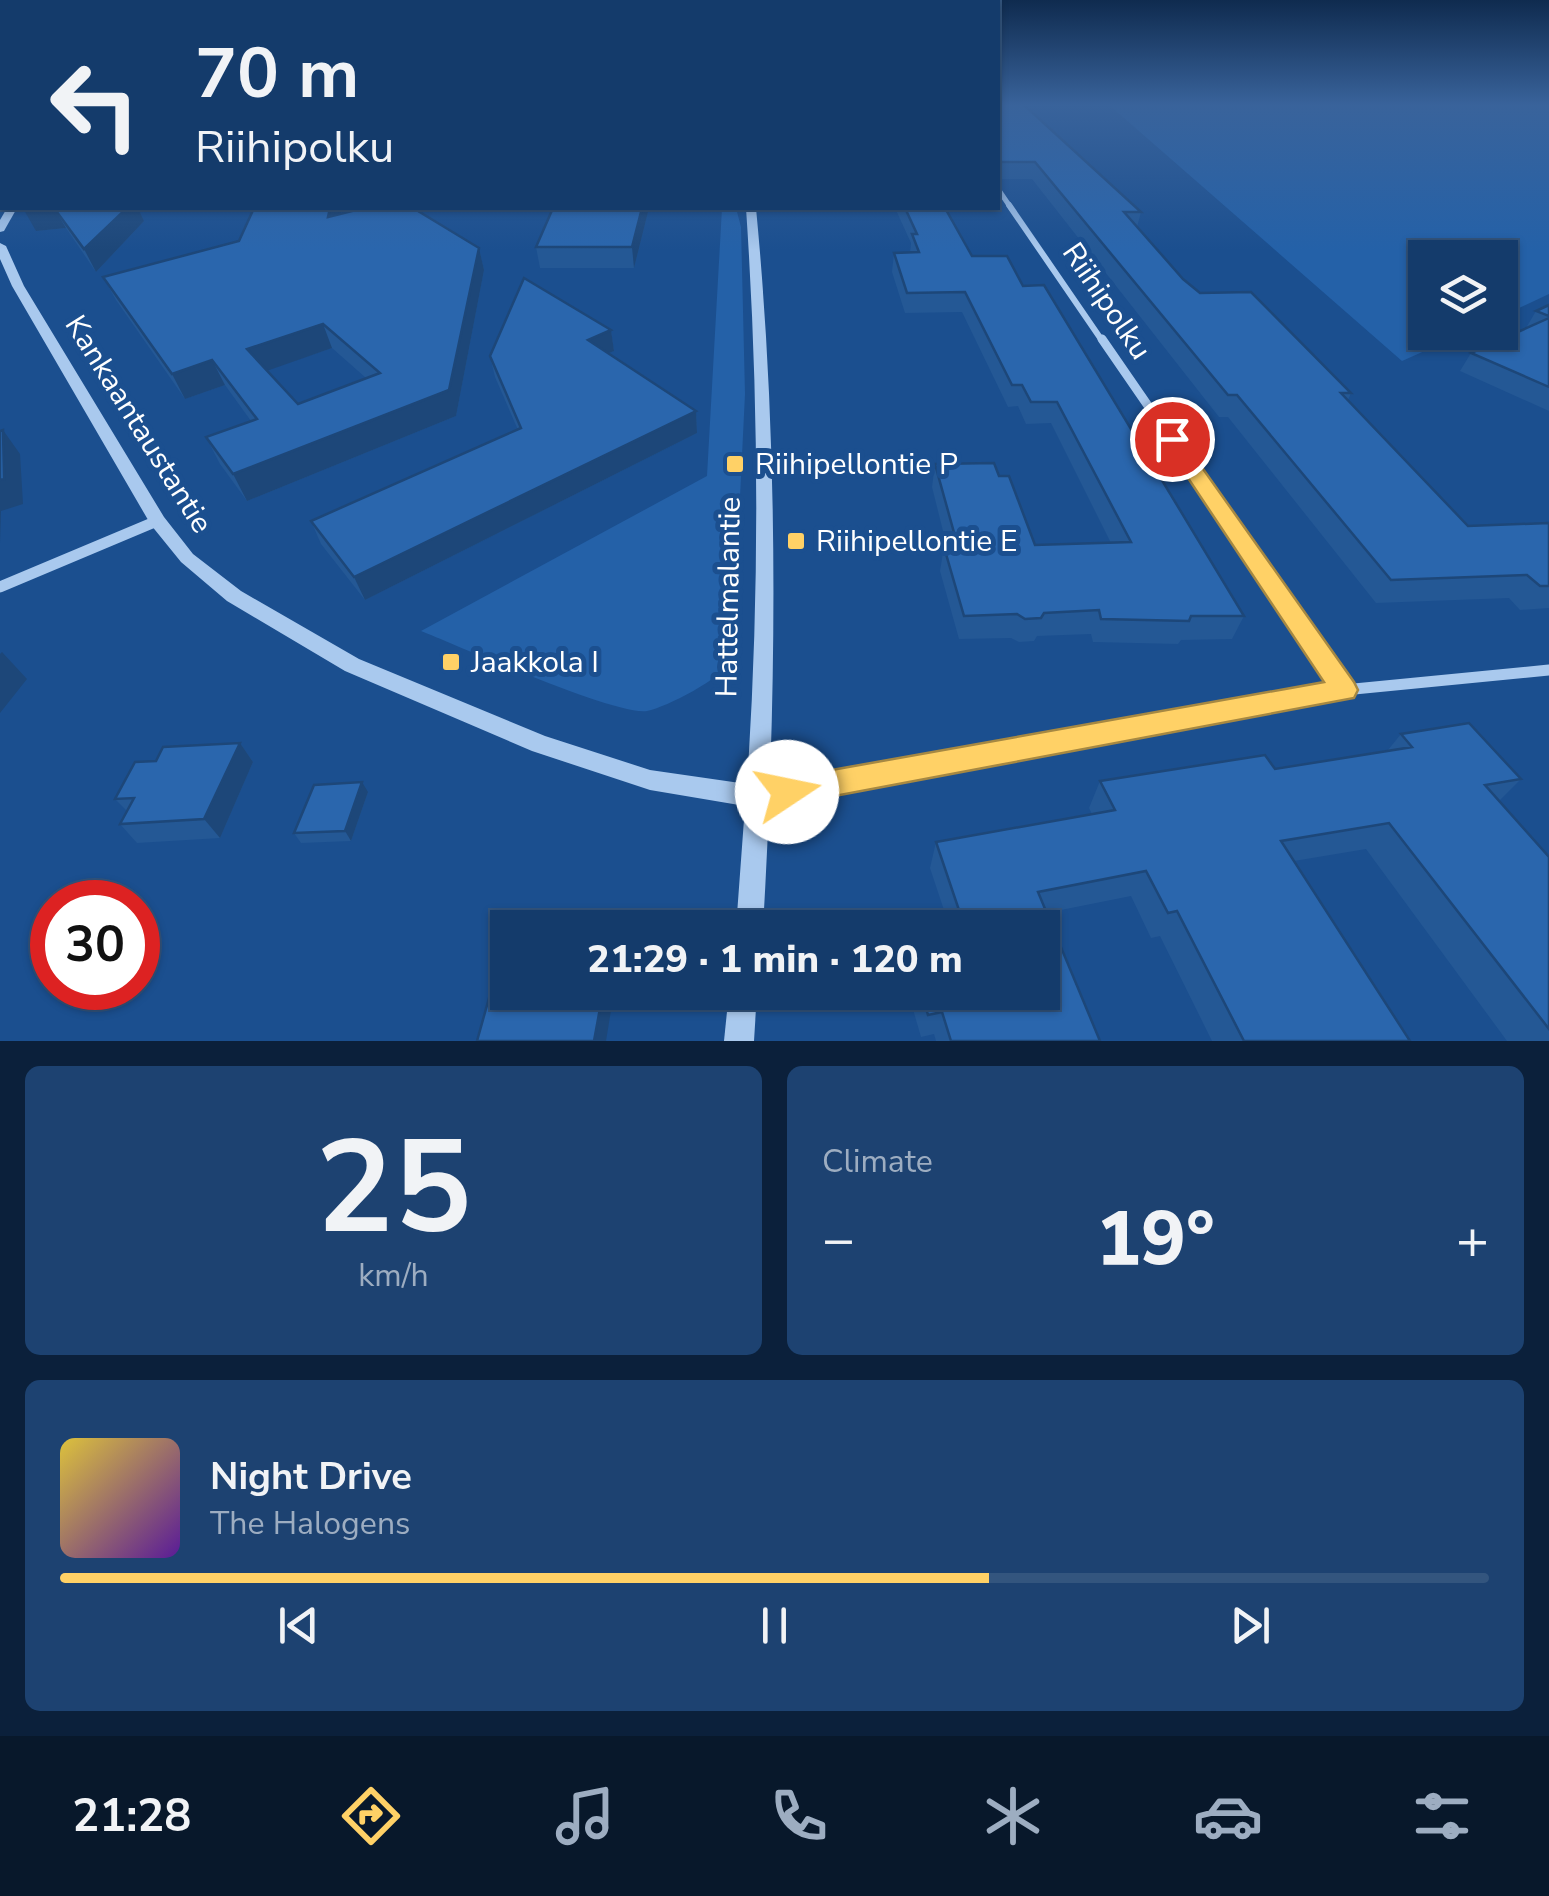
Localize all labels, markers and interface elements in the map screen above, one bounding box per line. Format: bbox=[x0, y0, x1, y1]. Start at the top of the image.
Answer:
text: 70 m bbox=[195, 26, 359, 122]
icon: left bbox=[30, 40, 160, 170]
text: Riihipolku bbox=[195, 117, 394, 178]
street label: Riihipolku bbox=[1052, 235, 1161, 368]
map controls bbox=[1408, 240, 1518, 350]
button: layers bbox=[1408, 240, 1518, 350]
street label: Kankaantaustantie bbox=[55, 308, 222, 541]
pin bbox=[1130, 397, 1215, 482]
icon: arrive bbox=[1145, 412, 1200, 467]
place label: Riihipellontie P bbox=[755, 444, 958, 485]
marker: Riihipellontie P bbox=[724, 453, 746, 475]
street label: Hattelmalantie bbox=[706, 496, 751, 698]
place label: Riihipellontie E bbox=[816, 521, 1017, 562]
marker: Riihipellontie E bbox=[785, 530, 807, 552]
place label: Jaakkola I bbox=[470, 642, 599, 683]
marker: Jaakkola I bbox=[440, 651, 462, 673]
position arrow bbox=[735, 740, 839, 844]
speed limit sign: 30 bbox=[30, 880, 160, 1010]
text: 21:29 · 1 min · 120 m bbox=[587, 934, 963, 985]
text: 25 bbox=[315, 1100, 472, 1277]
text: Climate bbox=[822, 1140, 933, 1183]
text: 19° bbox=[1096, 1188, 1215, 1290]
text: − bbox=[822, 1202, 855, 1277]
text: + bbox=[1456, 1202, 1489, 1277]
text: km/h bbox=[358, 1254, 429, 1297]
text: Night Drive bbox=[210, 1451, 412, 1502]
text: The Halogens bbox=[210, 1502, 410, 1545]
icon: previous bbox=[271, 1598, 326, 1653]
icon: pause bbox=[747, 1598, 802, 1653]
icon: next bbox=[1223, 1598, 1278, 1653]
icon: directions bbox=[336, 1781, 406, 1851]
icon: music bbox=[550, 1781, 620, 1851]
icon: phone bbox=[764, 1781, 834, 1851]
icon: climate bbox=[978, 1781, 1048, 1851]
icon: car bbox=[1193, 1781, 1263, 1851]
icon: filters bbox=[1407, 1781, 1477, 1851]
text: 21:28 bbox=[72, 1786, 191, 1847]

